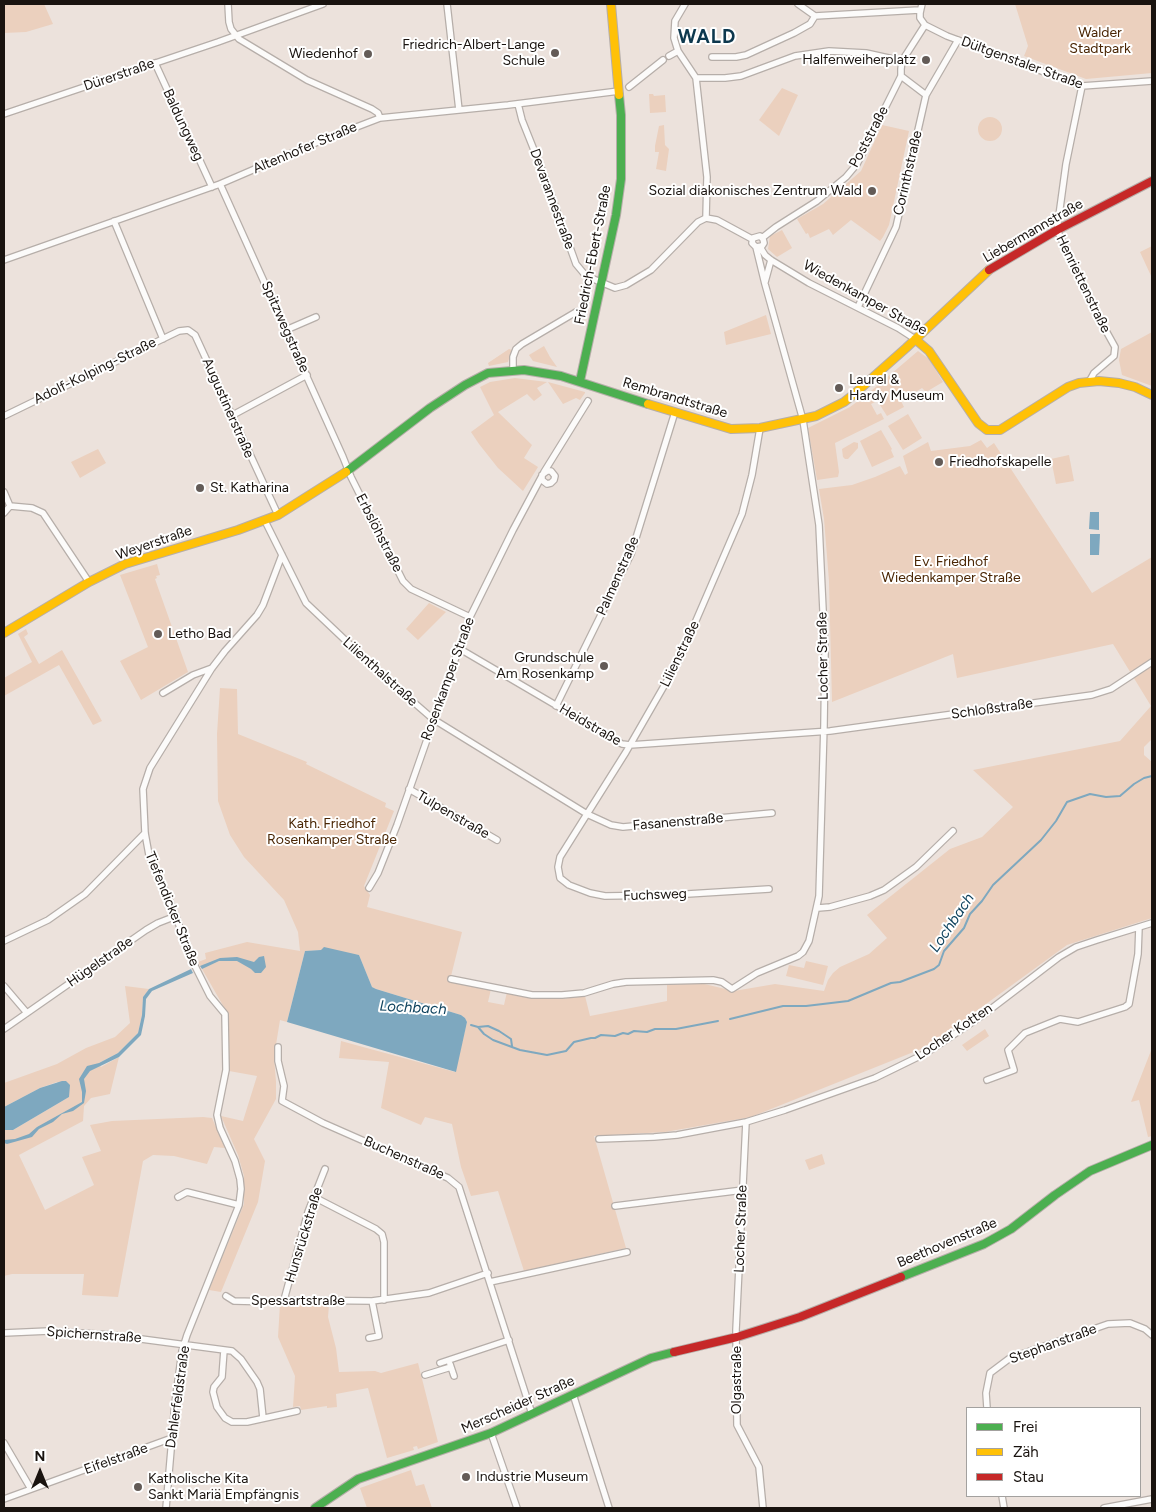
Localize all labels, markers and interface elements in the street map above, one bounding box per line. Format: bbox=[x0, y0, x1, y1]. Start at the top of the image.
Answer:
park label: Walder Stadtpark bbox=[1069, 25, 1131, 58]
district label: WALD bbox=[677, 26, 737, 48]
street label: Dültgenstaler Straße bbox=[959, 33, 1085, 93]
place label: Friedrich-Albert-Lange Schule bbox=[402, 37, 545, 70]
place label: Wiedenhof bbox=[289, 46, 358, 62]
marker: Friedrich-Albert-Lange Schule bbox=[549, 47, 561, 59]
marker: Wiedenhof bbox=[362, 48, 374, 60]
place label: Halfenweiherplatz bbox=[802, 52, 916, 68]
marker: Halfenweiherplatz bbox=[920, 54, 932, 66]
street label: Dürerstraße bbox=[81, 55, 157, 95]
street label: Baldungweg bbox=[159, 86, 207, 164]
street label: Poststraße bbox=[846, 103, 892, 171]
street label: Altenhofer Straße bbox=[250, 118, 360, 178]
street label: Corinthstraße bbox=[890, 129, 926, 217]
street label: Devarannestraße bbox=[526, 146, 578, 252]
place label: Sozial diakonisches Zentrum Wald bbox=[649, 183, 862, 199]
street label: Friedrich-Ebert-Straße bbox=[571, 184, 615, 326]
marker: Sozial diakonisches Zentrum Wald bbox=[866, 185, 878, 197]
street label: Liebermannstraße bbox=[980, 196, 1086, 266]
street label: Henriettenstraße bbox=[1052, 232, 1114, 336]
street label: Wiedenkamper Straße bbox=[800, 257, 930, 339]
street label: Spitzwegstraße bbox=[257, 279, 313, 375]
street label: Adolf-Kolping-Straße bbox=[31, 334, 159, 408]
street label: Augustinerstraße bbox=[198, 355, 258, 461]
place label: Laurel & Hardy Museum bbox=[849, 372, 944, 404]
street label: Rembrandtstraße bbox=[620, 374, 730, 422]
marker: Laurel & Hardy Museum bbox=[833, 382, 845, 394]
place label: Friedhofskapelle bbox=[949, 454, 1051, 470]
marker: Friedhofskapelle bbox=[933, 456, 945, 468]
place label: St. Katharina bbox=[210, 480, 289, 496]
marker: St. Katharina bbox=[194, 482, 206, 494]
street label: Erbslöhstraße bbox=[352, 491, 406, 575]
street label: Weyerstraße bbox=[114, 522, 194, 564]
street label: Palmenstraße bbox=[593, 534, 643, 618]
park label: Ev. Friedhof Wiedenkamper Straße bbox=[881, 554, 1021, 586]
street label: Locher Straße bbox=[814, 612, 832, 700]
street label: Rosenkamper Straße bbox=[418, 615, 478, 743]
street label: Lilienstraße bbox=[657, 618, 703, 690]
place label: Letho Bad bbox=[168, 626, 232, 642]
marker: Letho Bad bbox=[152, 628, 164, 640]
street label: Lilienthalstraße bbox=[339, 634, 421, 710]
place label: Grundschule Am Rosenkamp bbox=[496, 650, 594, 682]
marker: Grundschule Am Rosenkamp bbox=[598, 660, 610, 672]
street label: Schloßstraße bbox=[950, 695, 1034, 723]
street label: Heidstraße bbox=[556, 701, 624, 749]
street label: Tulpenstraße bbox=[414, 787, 492, 843]
street label: Fasanenstraße bbox=[632, 810, 724, 834]
park label: Kath. Friedhof Rosenkamper Straße bbox=[267, 816, 397, 849]
street label: Tiefendicker Straße bbox=[141, 849, 203, 969]
street label: Fuchsweg bbox=[623, 885, 687, 905]
water label: Lochbach bbox=[926, 890, 978, 956]
street label: Hügelstraße bbox=[64, 933, 136, 991]
water label: Lochbach bbox=[379, 997, 447, 1019]
street label: Locher Kotten bbox=[912, 1000, 996, 1064]
street label: Buchenstraße bbox=[361, 1133, 447, 1183]
street label: Hunsrückstraße bbox=[282, 1185, 326, 1285]
street label: Locher Straße bbox=[731, 1185, 751, 1273]
street label: Beethovenstraße bbox=[895, 1214, 999, 1272]
street label: Spessartstraße bbox=[251, 1293, 345, 1309]
street label: Stephanstraße bbox=[1007, 1320, 1099, 1368]
street label: Spichernstraße bbox=[46, 1323, 142, 1347]
street label: Dahlerfeldstraße bbox=[162, 1345, 194, 1449]
street label: Olgastraße bbox=[729, 1346, 745, 1414]
street label: Merscheider Straße bbox=[459, 1372, 577, 1438]
legend bbox=[966, 1407, 1141, 1497]
text: Frei bbox=[1013, 1418, 1038, 1436]
street label: Eifelstraße bbox=[82, 1440, 150, 1478]
text: Zäh bbox=[1013, 1443, 1039, 1461]
north arrow bbox=[15, 1447, 65, 1497]
text: N bbox=[35, 1448, 45, 1465]
text: Stau bbox=[1013, 1468, 1044, 1486]
place label: Industrie Museum bbox=[476, 1469, 588, 1485]
place label: Katholische Kita Sankt Mariä Empfängnis bbox=[148, 1471, 299, 1504]
marker: Industrie Museum bbox=[460, 1471, 472, 1483]
marker: Katholische Kita Sankt Mariä Empfängnis bbox=[132, 1481, 144, 1493]

